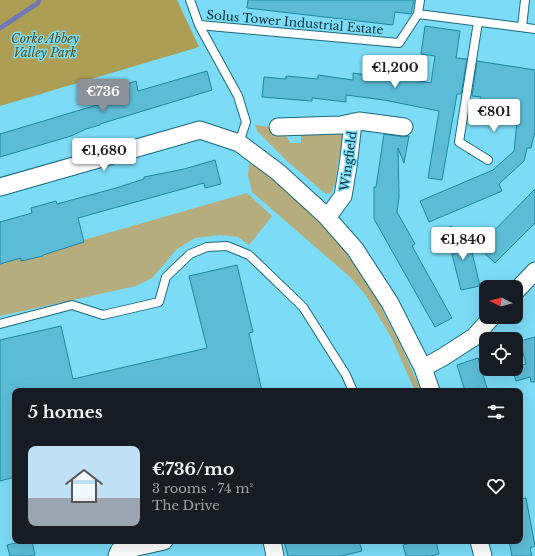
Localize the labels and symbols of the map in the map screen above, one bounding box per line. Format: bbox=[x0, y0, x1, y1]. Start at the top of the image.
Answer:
street label: Solus Tower Industrial Estate bbox=[206, 7, 384, 37]
park label: Corke Abbey Valley Park bbox=[11, 31, 80, 60]
pin: €1,200 bbox=[362, 55, 428, 89]
pin: €736 bbox=[79, 79, 127, 113]
pin: €801 bbox=[470, 99, 518, 133]
street label: Wingfield bbox=[336, 130, 360, 193]
pin: €1,680 bbox=[71, 138, 137, 172]
pin: €1,840 bbox=[430, 227, 496, 261]
north arrow bbox=[479, 280, 523, 324]

